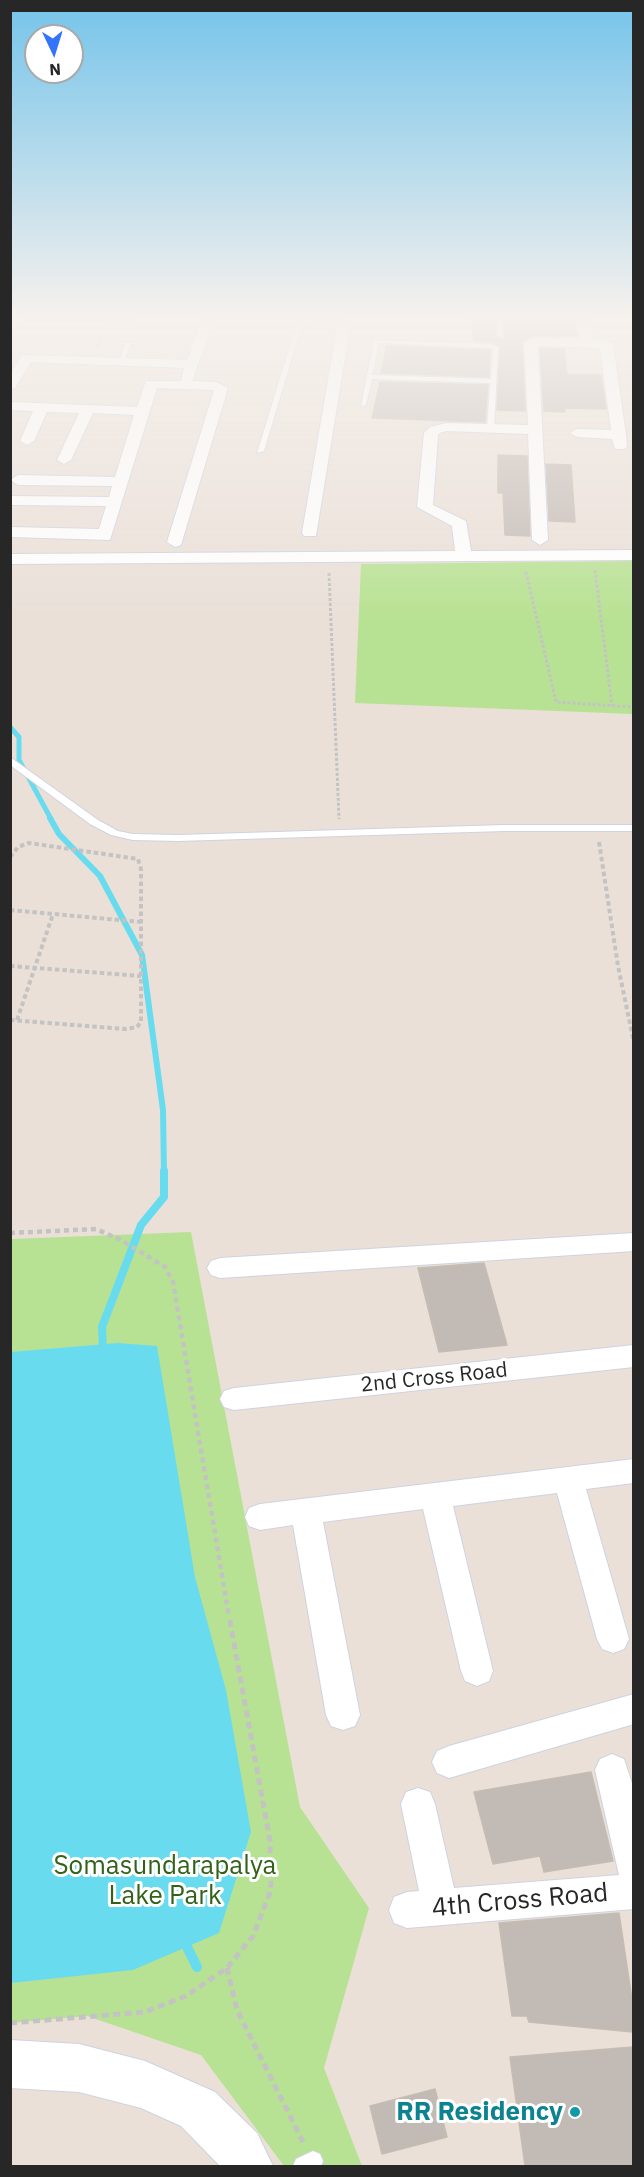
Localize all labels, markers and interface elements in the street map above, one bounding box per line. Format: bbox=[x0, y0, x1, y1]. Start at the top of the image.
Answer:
north arrow bbox=[24, 24, 84, 84]
text: N bbox=[49, 60, 62, 80]
street label: 2nd Cross Road bbox=[359, 1358, 509, 1398]
park label: Somasundarapalya Lake Park bbox=[53, 1850, 277, 1912]
street label: 4th Cross Road bbox=[431, 1878, 609, 1924]
place label: RR Residency bbox=[396, 2096, 563, 2128]
marker: RR Residency bbox=[568, 2105, 582, 2119]

